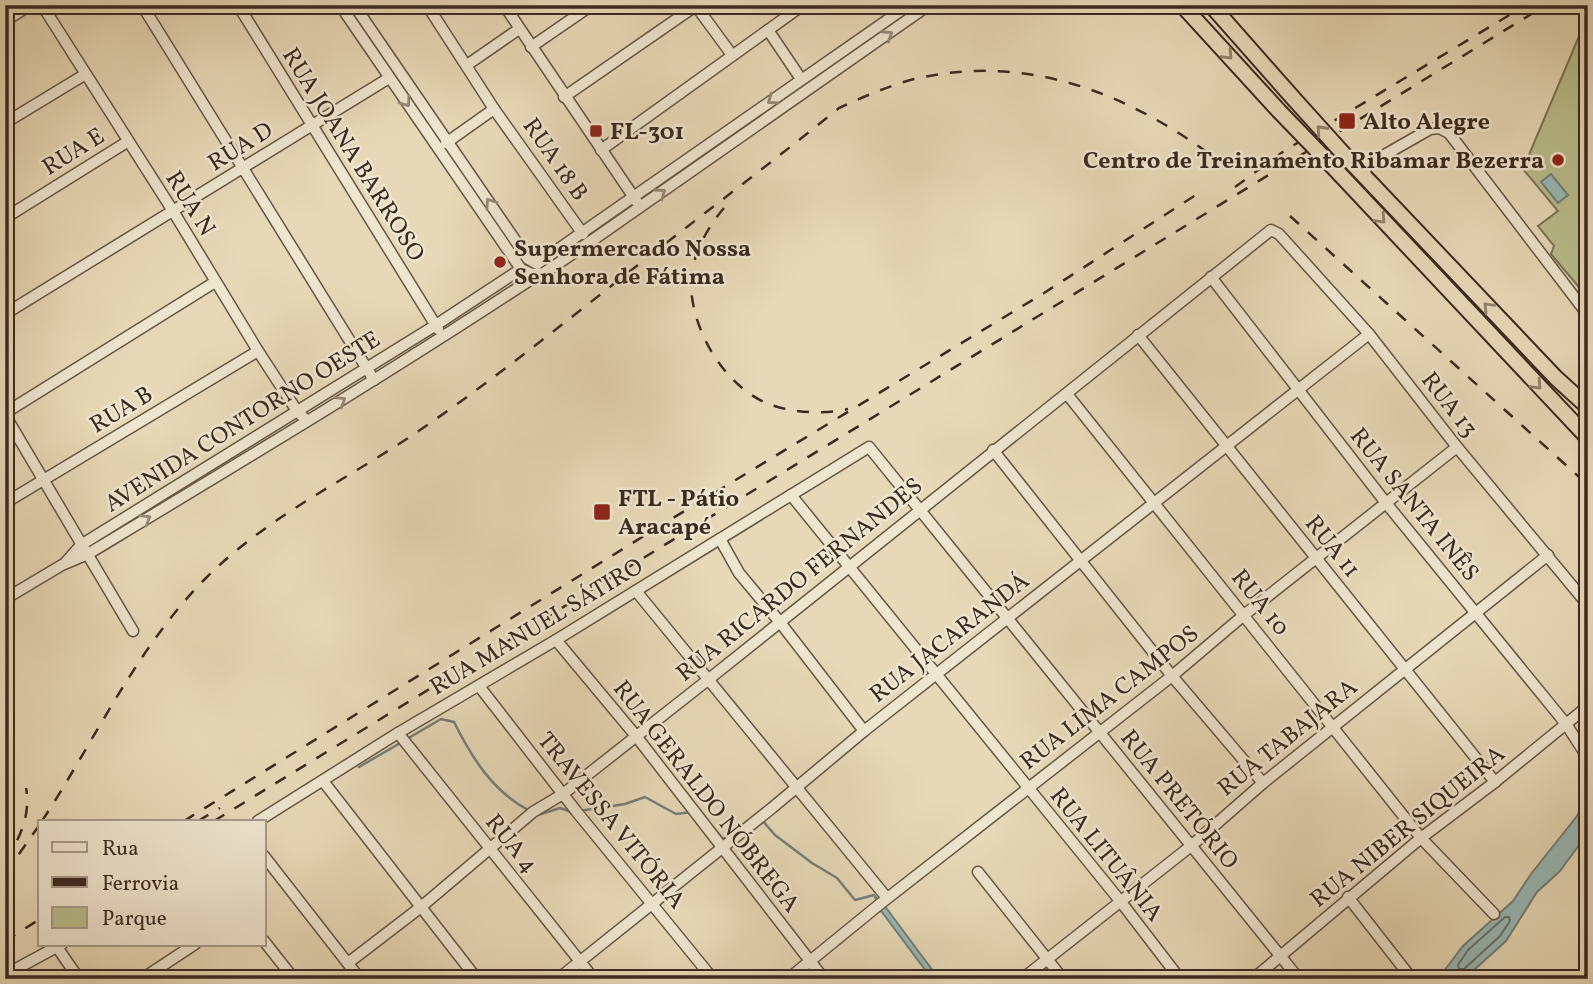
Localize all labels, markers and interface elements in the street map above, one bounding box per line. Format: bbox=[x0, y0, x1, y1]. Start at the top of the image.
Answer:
one-way arrow bbox=[880, 30, 893, 43]
street label: RUA JOANA BARROSO bbox=[273, 42, 432, 269]
one-way arrow bbox=[1220, 47, 1232, 60]
one-way arrow bbox=[767, 92, 780, 104]
one-way arrow bbox=[398, 94, 410, 107]
place label: Alto Alegre bbox=[1363, 106, 1490, 140]
marker: Alto Alegre bbox=[1337, 111, 1357, 131]
street label: RUA 18 B bbox=[513, 112, 595, 209]
street label: RUA D bbox=[202, 115, 280, 181]
place label: FL-301 bbox=[610, 116, 684, 150]
street label: RUA E bbox=[36, 120, 112, 185]
marker: FL-301 bbox=[588, 123, 604, 139]
one-way arrow bbox=[1317, 125, 1329, 138]
place label: Centro de Treinamento Ribamar Bezerra bbox=[1083, 145, 1544, 179]
marker: Centro de Treinamento Ribamar Bezerra bbox=[1550, 152, 1566, 168]
street label: RUA N bbox=[156, 165, 223, 243]
one-way arrow bbox=[653, 189, 666, 201]
one-way arrow bbox=[486, 198, 498, 211]
one-way arrow bbox=[1373, 211, 1386, 224]
place label: Supermercado Nossa Senhora de Fátima bbox=[514, 233, 751, 295]
marker: Supermercado Nossa Senhora de Fátima bbox=[492, 254, 508, 270]
one-way arrow bbox=[1484, 302, 1497, 315]
street label: AVENIDA CONTORNO OESTE bbox=[98, 324, 388, 522]
street label: RUA 13 bbox=[1412, 365, 1485, 445]
one-way arrow bbox=[1529, 377, 1542, 390]
street label: RUA B bbox=[84, 379, 160, 443]
one-way arrow bbox=[333, 396, 346, 409]
street label: RUA SANTA INÊS bbox=[1341, 421, 1486, 590]
street label: RUA RICARDO FERNANDES bbox=[670, 470, 931, 691]
place label: FTL - Pátio Aracapé bbox=[618, 483, 739, 545]
marker: FTL - Pátio Aracapé bbox=[592, 502, 612, 522]
street label: RUA 11 bbox=[1296, 509, 1367, 586]
one-way arrow bbox=[139, 514, 152, 527]
street label: RUA MANUEL SÁTIRO bbox=[424, 550, 650, 705]
street label: RUA 10 bbox=[1222, 563, 1297, 644]
street label: RUA JACARANDÁ bbox=[863, 565, 1038, 712]
street label: RUA LIMA CAMPOS bbox=[1014, 618, 1207, 779]
street label: RUA TABAJARA bbox=[1211, 671, 1366, 806]
street label: RUA GERALDO NÓBREGA bbox=[604, 674, 807, 921]
street label: RUA PRETÓRIO bbox=[1111, 723, 1246, 878]
street label: TRAVESSA VITÓRIA bbox=[528, 725, 693, 917]
street label: RUA NIBER SIQUEIRA bbox=[1304, 738, 1513, 917]
street label: RUA LITUÂNIA bbox=[1041, 781, 1170, 930]
street label: RUA 4 bbox=[476, 807, 545, 881]
legend bbox=[38, 820, 266, 946]
text: Rua bbox=[102, 835, 139, 864]
text: Ferrovia bbox=[102, 870, 179, 899]
text: Parque bbox=[102, 905, 167, 934]

